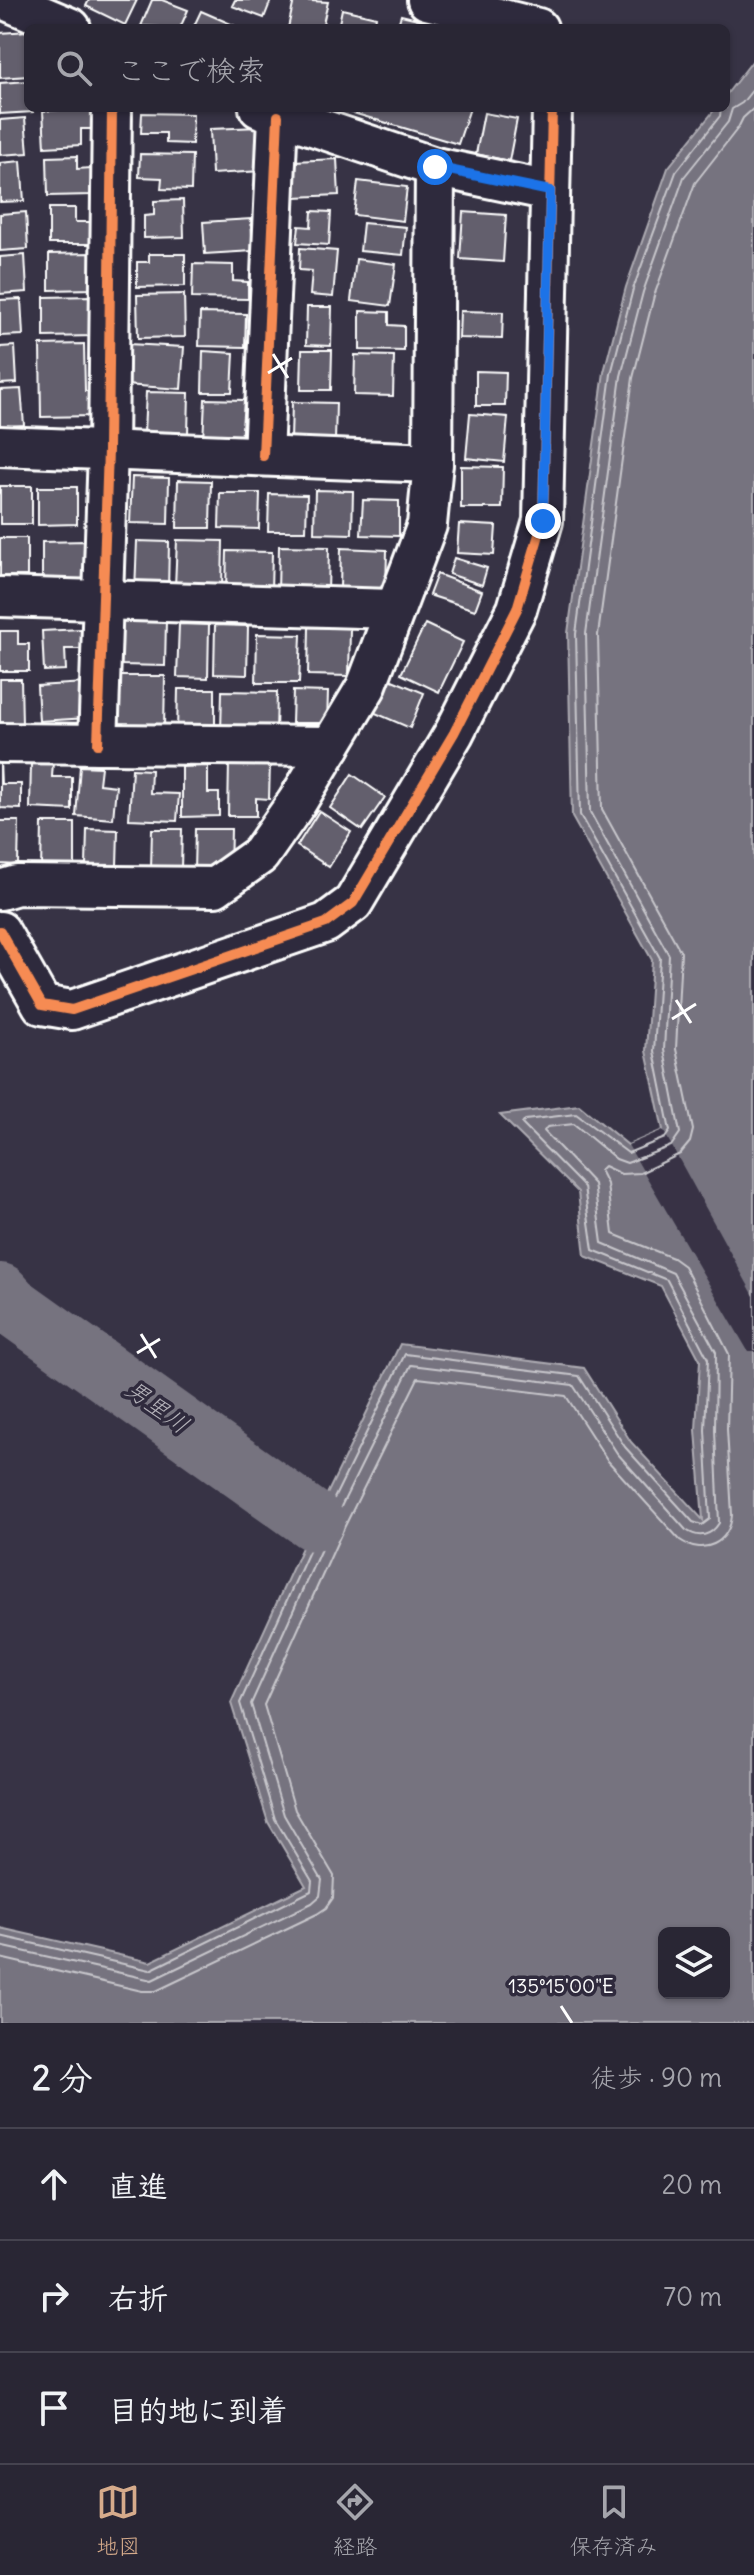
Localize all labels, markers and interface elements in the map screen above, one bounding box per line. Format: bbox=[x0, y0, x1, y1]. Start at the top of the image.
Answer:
search box bbox=[24, 24, 730, 112]
icon: search bbox=[52, 46, 96, 90]
text: ここで検索 bbox=[116, 51, 266, 89]
route start bbox=[417, 149, 453, 185]
route end bbox=[525, 503, 561, 539]
water label: 男里川 bbox=[120, 1373, 196, 1439]
map controls bbox=[658, 1927, 730, 1999]
button: layers bbox=[658, 1927, 730, 1999]
text: 135°15'00"E bbox=[508, 1973, 614, 1998]
text: 2 分 bbox=[32, 2056, 93, 2099]
text: 徒歩 · 90 m bbox=[591, 2061, 722, 2094]
icon: ahead bbox=[32, 2162, 76, 2206]
text: 直進 bbox=[108, 2167, 168, 2205]
text: 20 m bbox=[662, 2168, 722, 2201]
icon: right bbox=[32, 2274, 76, 2318]
text: 右折 bbox=[108, 2279, 168, 2317]
text: 70 m bbox=[663, 2280, 722, 2313]
icon: arrive bbox=[32, 2386, 76, 2430]
text: 目的地に到着 bbox=[108, 2391, 288, 2429]
tab: 地図 bbox=[96, 2480, 140, 2560]
tab: 経路 bbox=[333, 2480, 377, 2560]
tab: 保存済み bbox=[570, 2480, 658, 2560]

